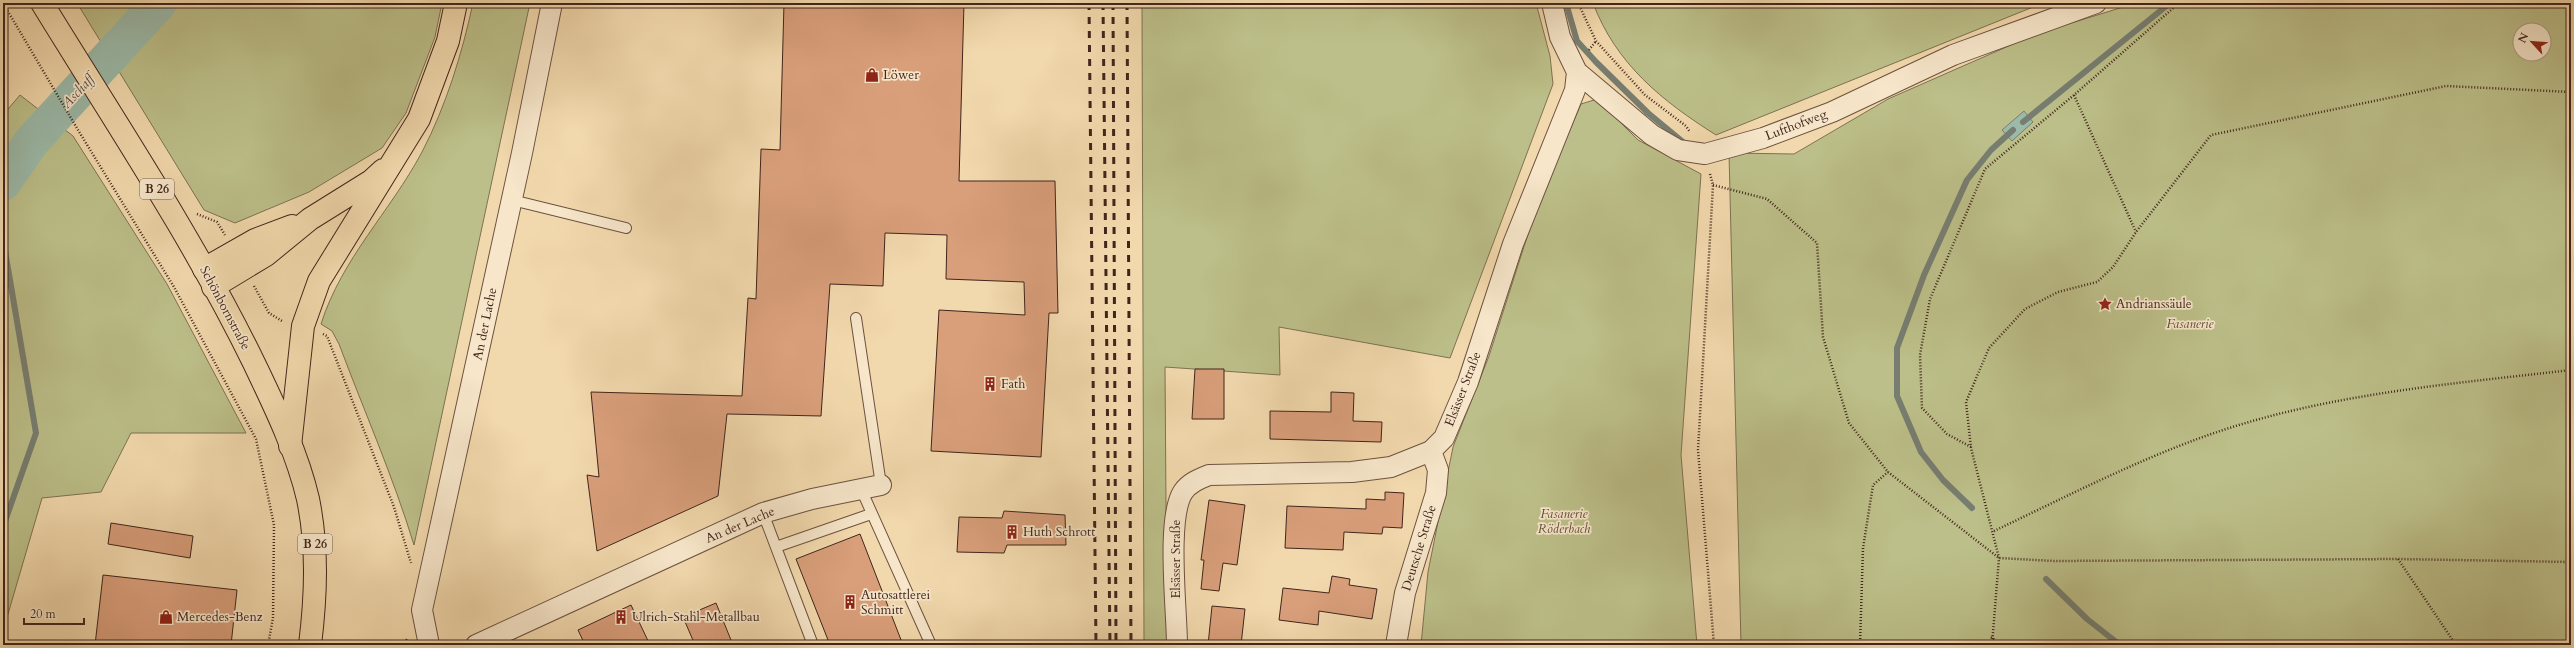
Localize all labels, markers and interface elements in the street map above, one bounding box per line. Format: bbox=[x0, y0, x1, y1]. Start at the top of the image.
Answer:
north arrow bbox=[2512, 22, 2552, 62]
text: N bbox=[2515, 30, 2532, 45]
place label: Löwer bbox=[883, 66, 919, 84]
water label: Aschaff bbox=[57, 67, 101, 113]
shop icon: Löwer bbox=[864, 67, 880, 83]
street label: Lufthofweg bbox=[1763, 105, 1830, 145]
road number: B 26 bbox=[140, 179, 174, 199]
street label: Schönbornstraße bbox=[195, 263, 255, 353]
street label: An der Lache bbox=[469, 286, 501, 362]
place label: Andrianssäule bbox=[2116, 295, 2192, 313]
place icon: Andrianssäule bbox=[2097, 296, 2113, 312]
park label: Fasanerie bbox=[2166, 315, 2215, 333]
street label: Elsässer Straße bbox=[1440, 349, 1486, 429]
place label: Fath bbox=[1001, 375, 1025, 393]
building icon: Fath bbox=[982, 376, 998, 392]
street label: An der Lache bbox=[703, 502, 777, 548]
street label: Deutsche Straße bbox=[1397, 503, 1441, 593]
park label: Fasanerie Röderbach bbox=[1538, 505, 1591, 538]
street label: Elsässer Straße bbox=[1167, 519, 1185, 598]
place label: Huth Schrott bbox=[1023, 523, 1095, 541]
building icon: Huth Schrott bbox=[1004, 524, 1020, 540]
road number: B 26 bbox=[298, 534, 332, 554]
place label: Autosattlerei Schmitt bbox=[861, 586, 931, 619]
building icon: Autosattlerei Schmitt bbox=[842, 594, 858, 610]
scale bar bbox=[24, 600, 84, 626]
text: 20 m bbox=[30, 606, 57, 622]
place label: Mercedes-Benz bbox=[177, 608, 263, 626]
place label: Ulrich-Stahl-Metallbau bbox=[632, 608, 760, 626]
shop icon: Mercedes-Benz bbox=[158, 609, 174, 625]
building icon: Ulrich-Stahl-Metallbau bbox=[613, 609, 629, 625]

